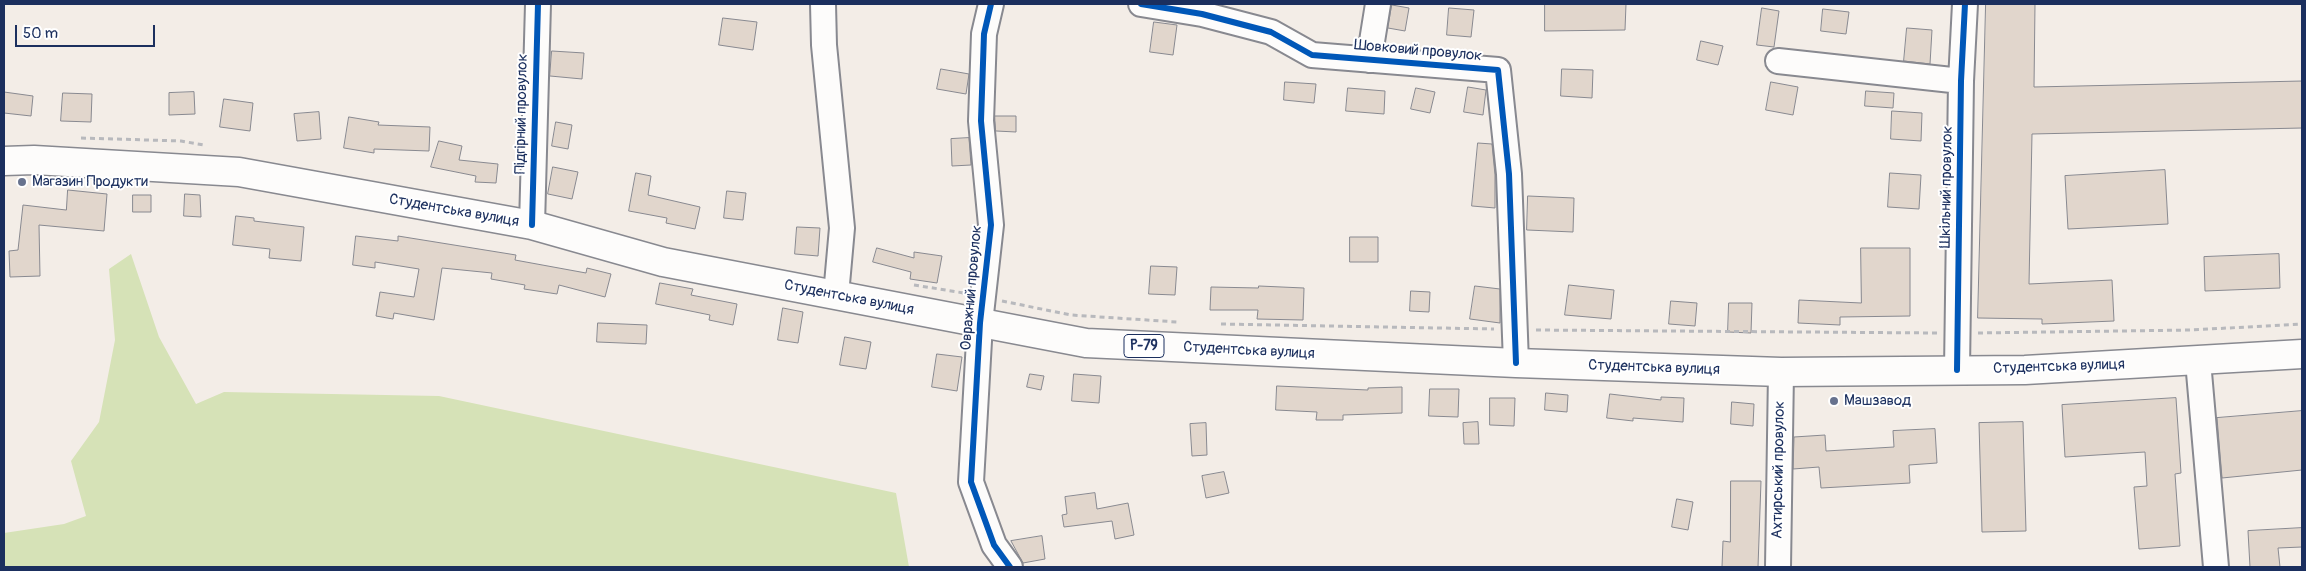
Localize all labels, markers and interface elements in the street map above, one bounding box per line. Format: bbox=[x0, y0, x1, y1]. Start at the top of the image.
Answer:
scale bar bbox=[18, 15, 158, 47]
text: 50 m bbox=[23, 24, 58, 43]
street label: Шовковий провулок bbox=[1353, 36, 1483, 66]
street label: Підгірний провулок bbox=[512, 54, 532, 174]
street label: Шкільний провулок bbox=[1937, 126, 1957, 248]
place label: Магазин Продукти bbox=[32, 173, 148, 191]
marker: Магазин Продукти bbox=[16, 176, 28, 188]
street label: Студентська вулиця bbox=[388, 191, 520, 231]
street label: Овражний провулок bbox=[958, 225, 986, 351]
street label: Студентська вулиця bbox=[783, 277, 915, 319]
road number: Р-79 bbox=[1124, 334, 1164, 358]
street label: Студентська вулиця bbox=[1183, 339, 1315, 363]
street label: Студентська вулиця bbox=[1993, 356, 2125, 378]
street label: Студентська вулиця bbox=[1588, 357, 1720, 379]
place label: Машзавод bbox=[1844, 392, 1911, 410]
marker: Машзавод bbox=[1828, 395, 1840, 407]
street label: Ахтирський провулок bbox=[1769, 401, 1789, 539]

